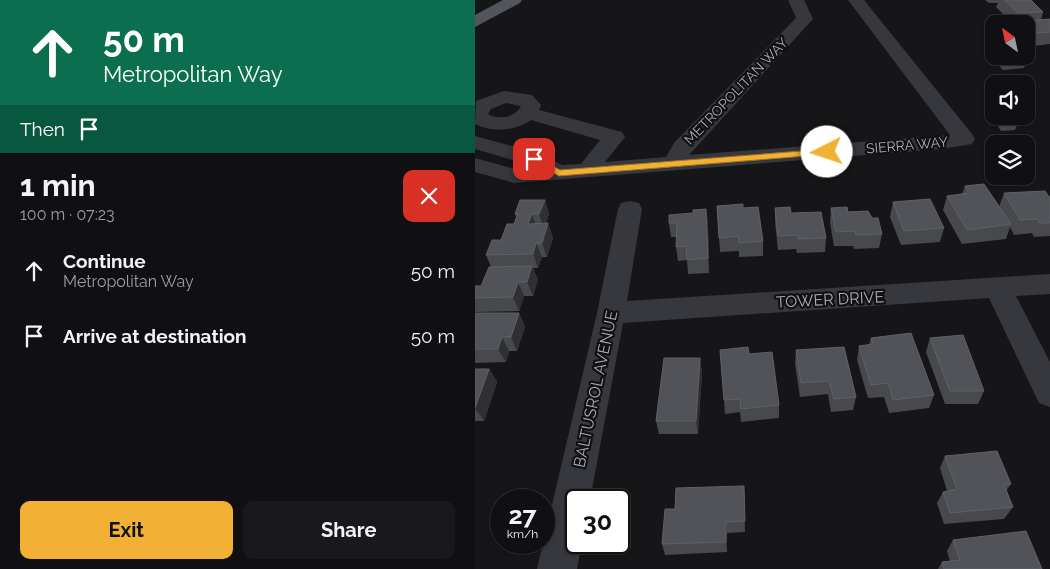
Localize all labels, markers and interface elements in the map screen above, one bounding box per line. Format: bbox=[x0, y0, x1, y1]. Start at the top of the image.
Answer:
north arrow bbox=[985, 15, 1035, 65]
map controls bbox=[985, 15, 1035, 185]
text: 50 m bbox=[103, 19, 185, 60]
icon: ahead bbox=[20, 20, 85, 85]
street label: METROPOLITAN WAY bbox=[681, 34, 791, 148]
text: Metropolitan Way bbox=[103, 61, 283, 87]
button: sound bbox=[985, 75, 1035, 125]
icon: arrive bbox=[75, 115, 103, 143]
text: Then bbox=[20, 118, 65, 140]
position arrow bbox=[800, 125, 852, 177]
street label: SIERRA WAY bbox=[865, 133, 949, 157]
button: layers bbox=[985, 135, 1035, 185]
pin bbox=[513, 138, 555, 180]
icon: arrive bbox=[520, 145, 548, 173]
text: 1 min bbox=[20, 168, 96, 203]
button: close bbox=[403, 170, 455, 222]
text: 100 m · 07:23 bbox=[20, 205, 115, 224]
text: Continue bbox=[63, 250, 146, 272]
icon: ahead bbox=[20, 257, 48, 285]
text: 50 m bbox=[411, 260, 455, 282]
text: Metropolitan Way bbox=[63, 272, 194, 291]
street label: TOWER DRIVE bbox=[775, 287, 885, 312]
street label: BALTUSROL AVENUE bbox=[570, 309, 621, 469]
icon: arrive bbox=[20, 322, 48, 350]
text: Arrive at destination bbox=[63, 325, 247, 347]
text: 50 m bbox=[411, 325, 455, 347]
speed limit sign: 30 bbox=[565, 489, 630, 554]
text: 27 bbox=[508, 500, 537, 530]
button: Exit bbox=[20, 501, 233, 559]
button: Share bbox=[243, 501, 455, 559]
text: km/h bbox=[507, 527, 538, 541]

